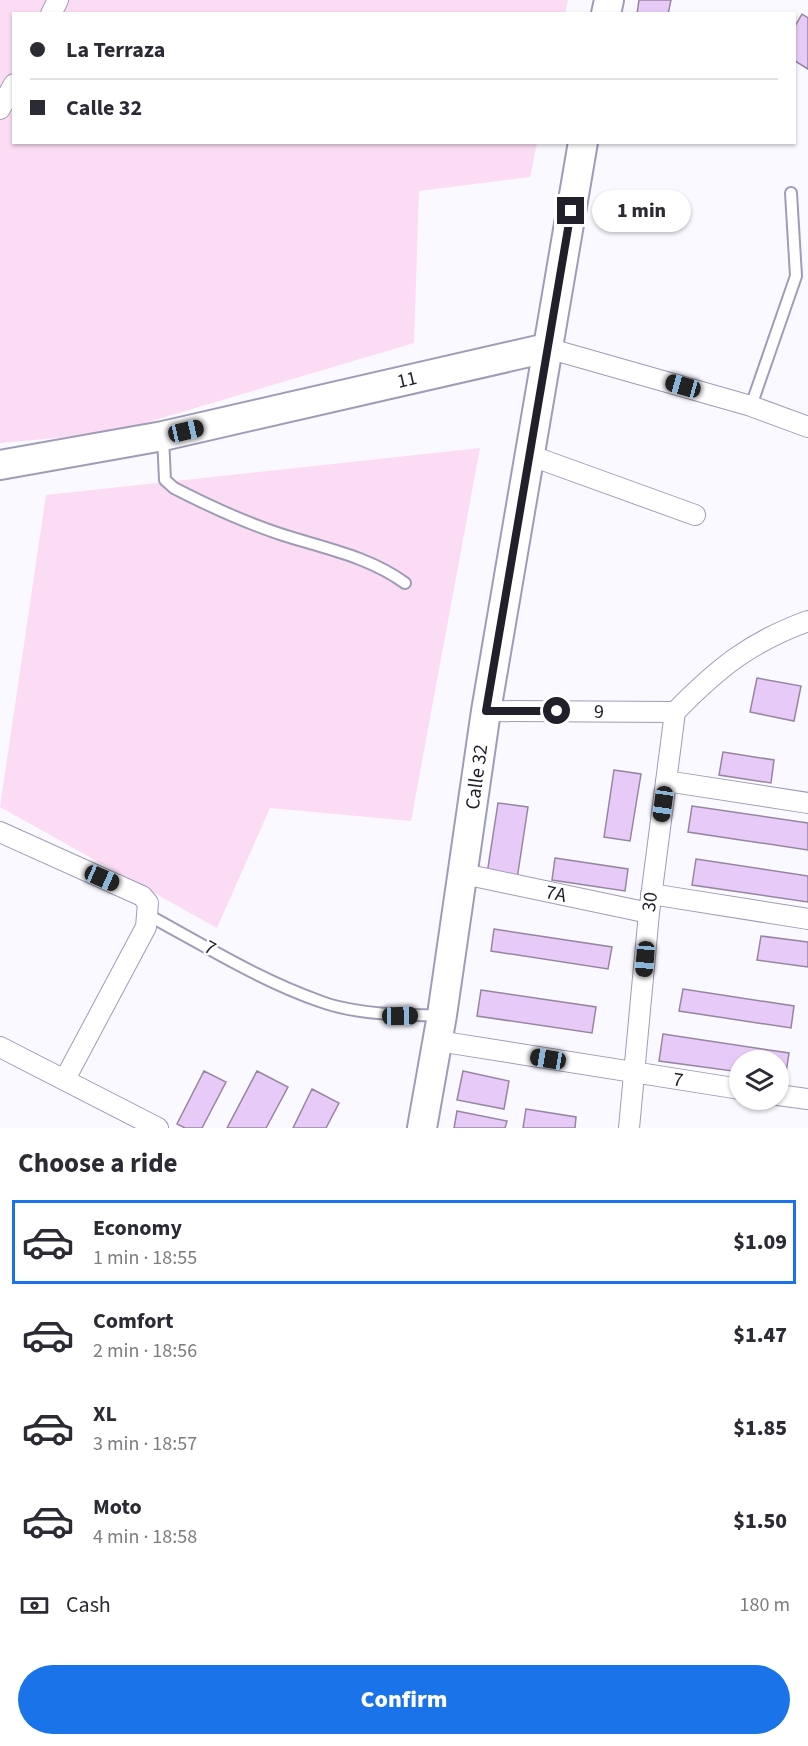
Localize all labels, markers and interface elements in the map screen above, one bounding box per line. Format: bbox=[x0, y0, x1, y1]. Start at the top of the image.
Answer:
text: La Terraza bbox=[66, 34, 165, 66]
text: Calle 32 bbox=[66, 92, 142, 124]
callout: 1 min bbox=[592, 190, 691, 232]
route end bbox=[557, 197, 584, 224]
text: 1 min bbox=[617, 197, 666, 225]
street label: 11 bbox=[394, 364, 420, 396]
car bbox=[663, 372, 703, 400]
car bbox=[166, 418, 206, 444]
route start bbox=[543, 697, 570, 724]
street label: 9 bbox=[594, 698, 604, 726]
street label: Calle 32 bbox=[459, 743, 495, 811]
car bbox=[652, 785, 674, 823]
car bbox=[82, 862, 122, 894]
street label: 7A bbox=[543, 878, 569, 910]
street label: 30 bbox=[635, 890, 665, 914]
street label: 7 bbox=[199, 933, 221, 963]
car bbox=[634, 940, 656, 978]
car bbox=[382, 1007, 418, 1025]
car bbox=[529, 1047, 567, 1071]
map controls bbox=[729, 1050, 789, 1110]
button: layers bbox=[729, 1050, 789, 1110]
street label: 7 bbox=[671, 1065, 685, 1095]
text: Choose a ride bbox=[18, 1144, 178, 1183]
text: Economy bbox=[93, 1212, 182, 1244]
icon: car bbox=[21, 1215, 75, 1269]
text: $1.09 bbox=[733, 1226, 787, 1258]
text: 1 min · 18:55 bbox=[93, 1244, 197, 1272]
text: Comfort bbox=[93, 1305, 174, 1337]
icon: car bbox=[21, 1308, 75, 1362]
text: $1.47 bbox=[733, 1319, 787, 1351]
text: 2 min · 18:56 bbox=[93, 1337, 197, 1365]
text: XL bbox=[93, 1398, 117, 1430]
icon: car bbox=[21, 1401, 75, 1455]
text: $1.85 bbox=[733, 1412, 787, 1444]
text: 3 min · 18:57 bbox=[93, 1430, 197, 1458]
text: Moto bbox=[93, 1491, 142, 1523]
icon: car bbox=[21, 1494, 75, 1548]
text: $1.50 bbox=[733, 1505, 787, 1537]
text: 4 min · 18:58 bbox=[93, 1523, 197, 1551]
icon: cash bbox=[18, 1589, 51, 1622]
text: Cash bbox=[66, 1589, 111, 1621]
text: 180 m bbox=[740, 1591, 790, 1619]
button: Confirm bbox=[18, 1665, 790, 1734]

